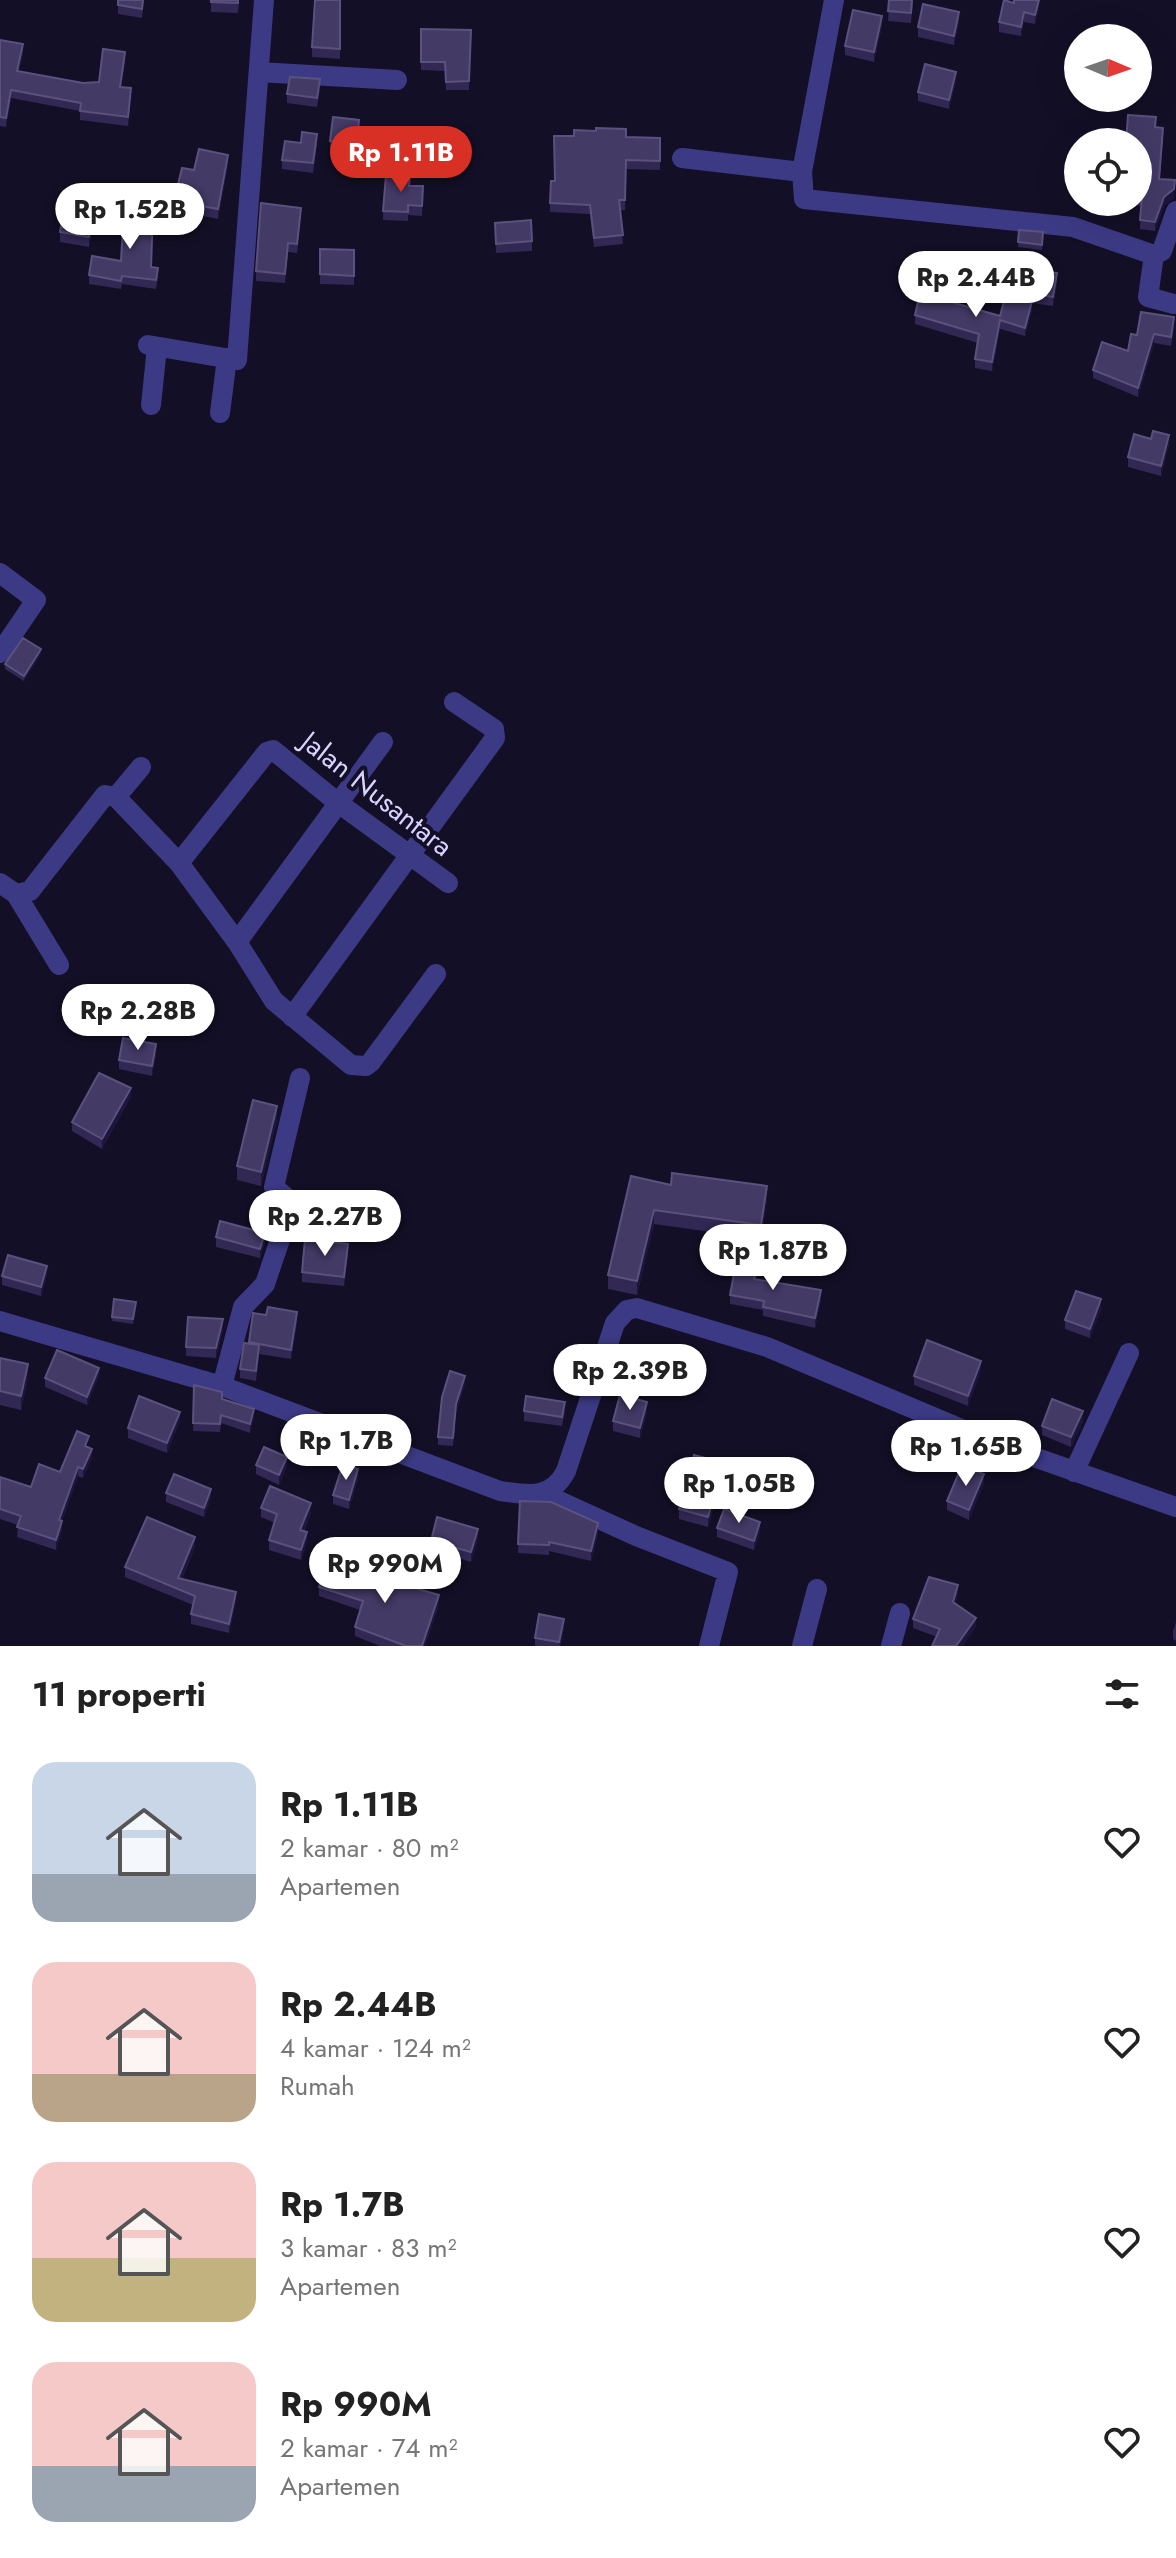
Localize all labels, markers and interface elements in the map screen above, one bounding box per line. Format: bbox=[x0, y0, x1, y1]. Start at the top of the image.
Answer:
north arrow bbox=[1064, 24, 1152, 112]
map controls bbox=[1064, 24, 1152, 216]
pin: Rp 1.11B bbox=[318, 126, 484, 194]
button: locate bbox=[1064, 128, 1152, 216]
text: Rp 1.11B bbox=[348, 133, 454, 171]
pin: Rp 1.52B bbox=[47, 183, 213, 251]
text: Rp 1.52B bbox=[73, 190, 187, 228]
pin: Rp 2.44B bbox=[893, 251, 1059, 319]
text: Rp 2.44B bbox=[916, 258, 1036, 296]
street label: Jalan Nusantara bbox=[289, 719, 461, 866]
pin: Rp 2.28B bbox=[55, 984, 221, 1052]
text: Rp 2.28B bbox=[80, 991, 196, 1029]
pin: Rp 2.27B bbox=[242, 1190, 408, 1258]
text: Rp 2.27B bbox=[267, 1197, 383, 1235]
pin: Rp 1.87B bbox=[690, 1224, 856, 1292]
text: Rp 1.87B bbox=[717, 1231, 829, 1269]
pin: Rp 2.39B bbox=[547, 1344, 713, 1412]
text: Rp 2.39B bbox=[572, 1351, 688, 1389]
pin: Rp 1.7B bbox=[272, 1414, 420, 1482]
pin: Rp 1.65B bbox=[883, 1420, 1049, 1488]
text: Rp 1.7B bbox=[298, 1421, 394, 1459]
text: Rp 1.65B bbox=[909, 1427, 1023, 1465]
pin: Rp 1.05B bbox=[656, 1457, 822, 1525]
text: Rp 1.05B bbox=[682, 1464, 796, 1502]
pin: Rp 990M bbox=[311, 1537, 459, 1605]
text: Rp 990M bbox=[327, 1544, 443, 1582]
text: 11 properti bbox=[32, 1670, 206, 1719]
icon: filters bbox=[1100, 1672, 1144, 1716]
text: Rp 1.11B bbox=[280, 1780, 419, 1829]
icon: home bbox=[96, 1794, 192, 1890]
icon: heart bbox=[1100, 1820, 1144, 1864]
text: 2 kamar · 80 m² bbox=[280, 1829, 459, 1867]
text: Apartemen bbox=[280, 1867, 400, 1905]
text: Rp 2.44B bbox=[280, 1980, 436, 2029]
icon: home bbox=[96, 1994, 192, 2090]
icon: heart bbox=[1100, 2020, 1144, 2064]
text: 4 kamar · 124 m² bbox=[280, 2029, 471, 2067]
text: Rumah bbox=[280, 2067, 355, 2105]
text: Rp 1.7B bbox=[280, 2180, 405, 2229]
icon: home bbox=[96, 2194, 192, 2290]
icon: heart bbox=[1100, 2220, 1144, 2264]
text: 3 kamar · 83 m² bbox=[280, 2229, 457, 2267]
text: Apartemen bbox=[280, 2267, 400, 2305]
text: Rp 990M bbox=[280, 2380, 431, 2429]
icon: home bbox=[96, 2394, 192, 2490]
icon: heart bbox=[1100, 2420, 1144, 2464]
text: 2 kamar · 74 m² bbox=[280, 2429, 458, 2467]
text: Apartemen bbox=[280, 2467, 400, 2505]

